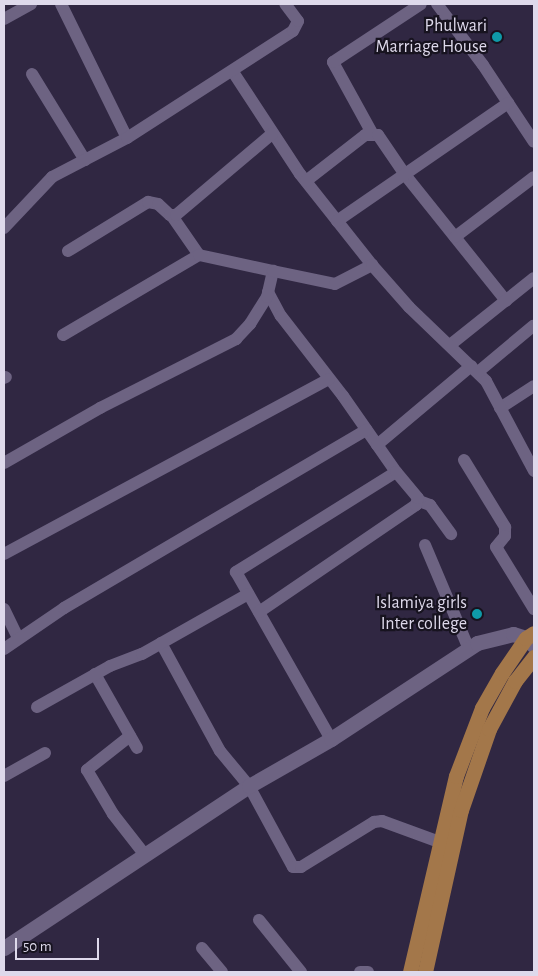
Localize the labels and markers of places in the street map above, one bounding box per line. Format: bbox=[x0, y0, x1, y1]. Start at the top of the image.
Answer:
place label: Phulwari Marriage House bbox=[376, 16, 487, 58]
marker: Phulwari Marriage House bbox=[491, 31, 503, 43]
place label: Islamiya girls Inter college bbox=[376, 593, 467, 636]
marker: Islamiya girls Inter college bbox=[471, 608, 483, 620]

